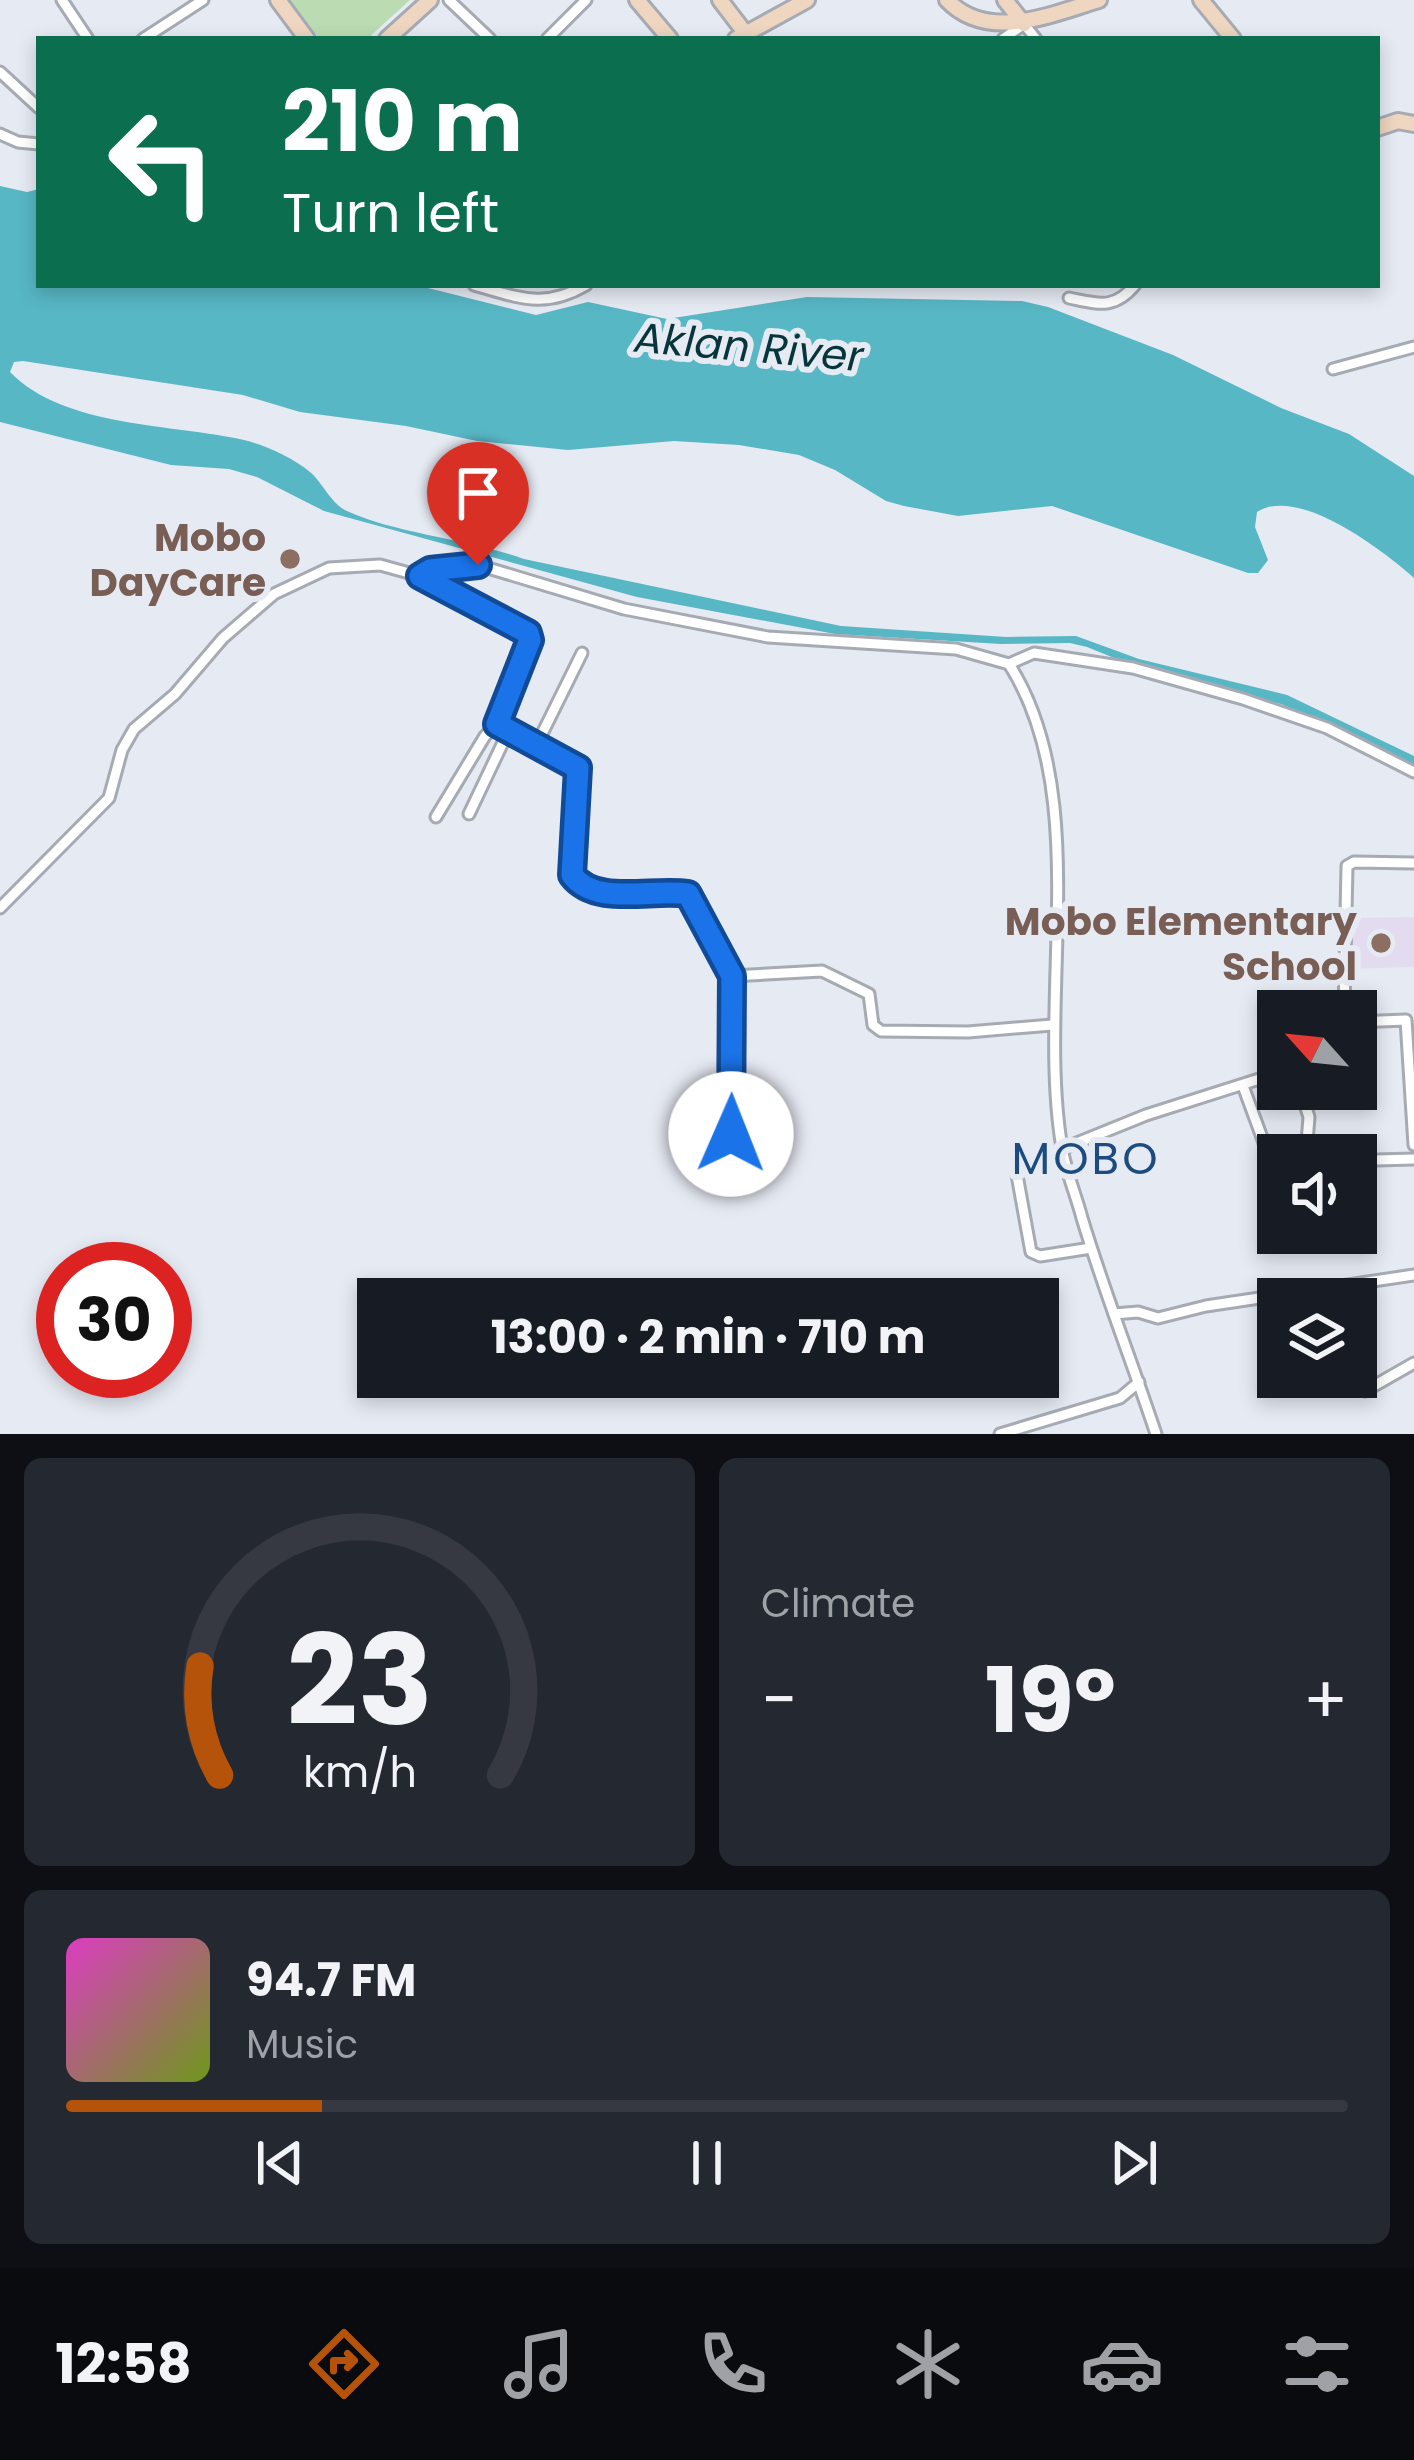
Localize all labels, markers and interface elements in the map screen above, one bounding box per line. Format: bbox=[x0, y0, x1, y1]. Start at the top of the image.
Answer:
text: 210 m bbox=[282, 63, 523, 180]
icon: left bbox=[84, 84, 240, 240]
text: Turn left bbox=[282, 175, 499, 251]
water label: Aklan River bbox=[631, 308, 867, 386]
pin bbox=[427, 442, 529, 565]
icon: arrive bbox=[445, 460, 511, 526]
place label: Mobo DayCare bbox=[90, 510, 266, 610]
marker: Mobo DayCare bbox=[277, 546, 303, 572]
place label: Mobo Elementary School bbox=[1005, 894, 1357, 994]
marker: Mobo Elementary School bbox=[1368, 930, 1394, 956]
north arrow bbox=[1257, 990, 1377, 1110]
map controls bbox=[1257, 990, 1377, 1398]
position arrow bbox=[668, 1071, 794, 1197]
district label: MOBO bbox=[1011, 1127, 1161, 1190]
button: sound bbox=[1257, 1134, 1377, 1254]
speed limit sign: 30 bbox=[36, 1242, 192, 1398]
button: layers bbox=[1257, 1278, 1377, 1398]
text: 13:00 · 2 min · 710 m bbox=[491, 1306, 925, 1369]
text: Climate bbox=[761, 1576, 915, 1631]
text: 23 bbox=[286, 1593, 433, 1768]
text: 19° bbox=[985, 1637, 1116, 1764]
text: − bbox=[761, 1654, 797, 1746]
text: + bbox=[1303, 1654, 1348, 1746]
text: km/h bbox=[302, 1742, 417, 1802]
text: 94.7 FM bbox=[246, 1949, 416, 2012]
text: Music bbox=[246, 2017, 358, 2072]
icon: previous bbox=[247, 2130, 313, 2196]
icon: pause bbox=[674, 2130, 740, 2196]
icon: next bbox=[1101, 2130, 1167, 2196]
icon: directions bbox=[302, 2322, 386, 2406]
icon: music bbox=[497, 2322, 581, 2406]
icon: phone bbox=[691, 2322, 775, 2406]
icon: climate bbox=[886, 2322, 970, 2406]
icon: car bbox=[1080, 2322, 1164, 2406]
icon: filters bbox=[1275, 2322, 1359, 2406]
text: 12:58 bbox=[55, 2326, 192, 2402]

